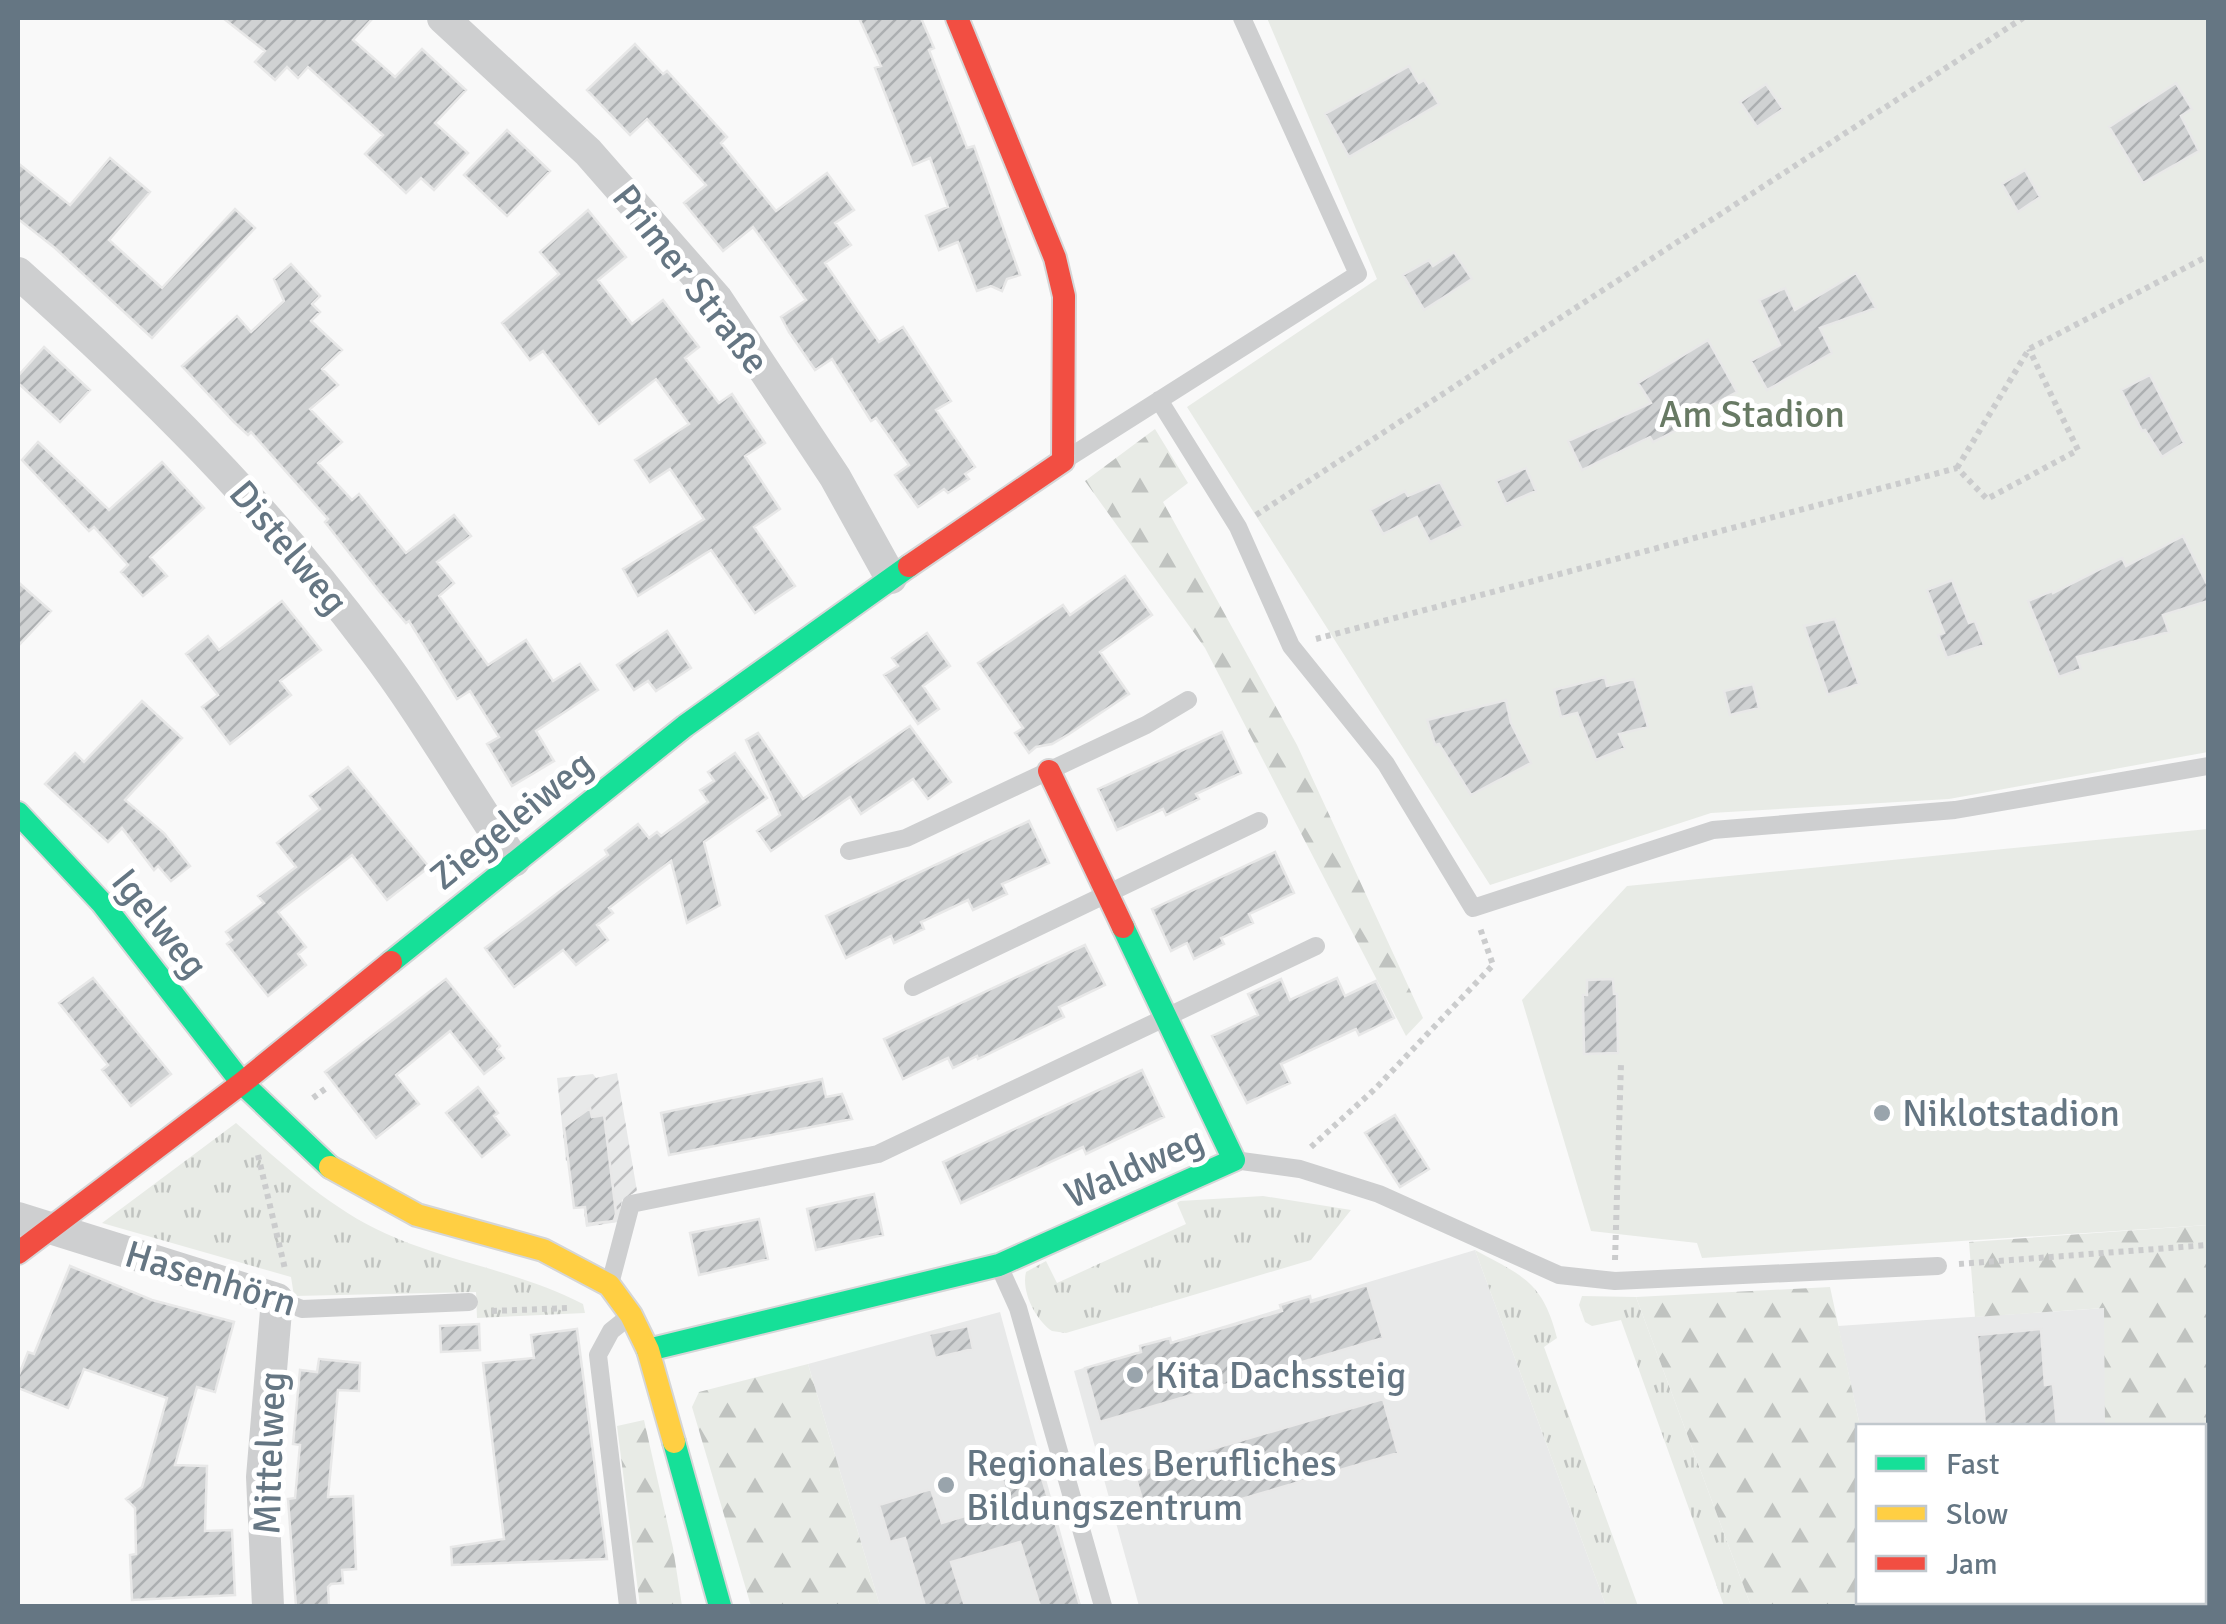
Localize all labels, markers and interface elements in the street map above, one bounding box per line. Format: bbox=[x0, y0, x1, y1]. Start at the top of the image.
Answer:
street label: Primer Straße bbox=[602, 175, 779, 384]
park label: Am Stadion bbox=[1659, 391, 1845, 438]
street label: Distelweg bbox=[219, 471, 358, 624]
street label: Ziegeleiweg bbox=[421, 741, 602, 900]
street label: Igelweg bbox=[101, 859, 218, 988]
place label: Niklotstadion bbox=[1902, 1090, 2120, 1137]
marker: Niklotstadion bbox=[1871, 1102, 1893, 1124]
street label: Waldweg bbox=[1057, 1116, 1211, 1219]
street label: Hasenhörn bbox=[120, 1230, 302, 1327]
place label: Kita Dachssteig bbox=[1155, 1352, 1406, 1399]
marker: Kita Dachssteig bbox=[1124, 1364, 1146, 1386]
street label: Mittelweg bbox=[243, 1371, 296, 1535]
legend bbox=[1856, 1424, 2206, 1604]
place label: Regionales Berufliches Bildungszentrum bbox=[966, 1440, 1337, 1531]
text: Fast bbox=[1946, 1446, 1999, 1483]
marker: Regionales Berufliches Bildungszentrum bbox=[935, 1474, 957, 1496]
text: Slow bbox=[1946, 1496, 2008, 1533]
text: Jam bbox=[1946, 1546, 1998, 1583]

